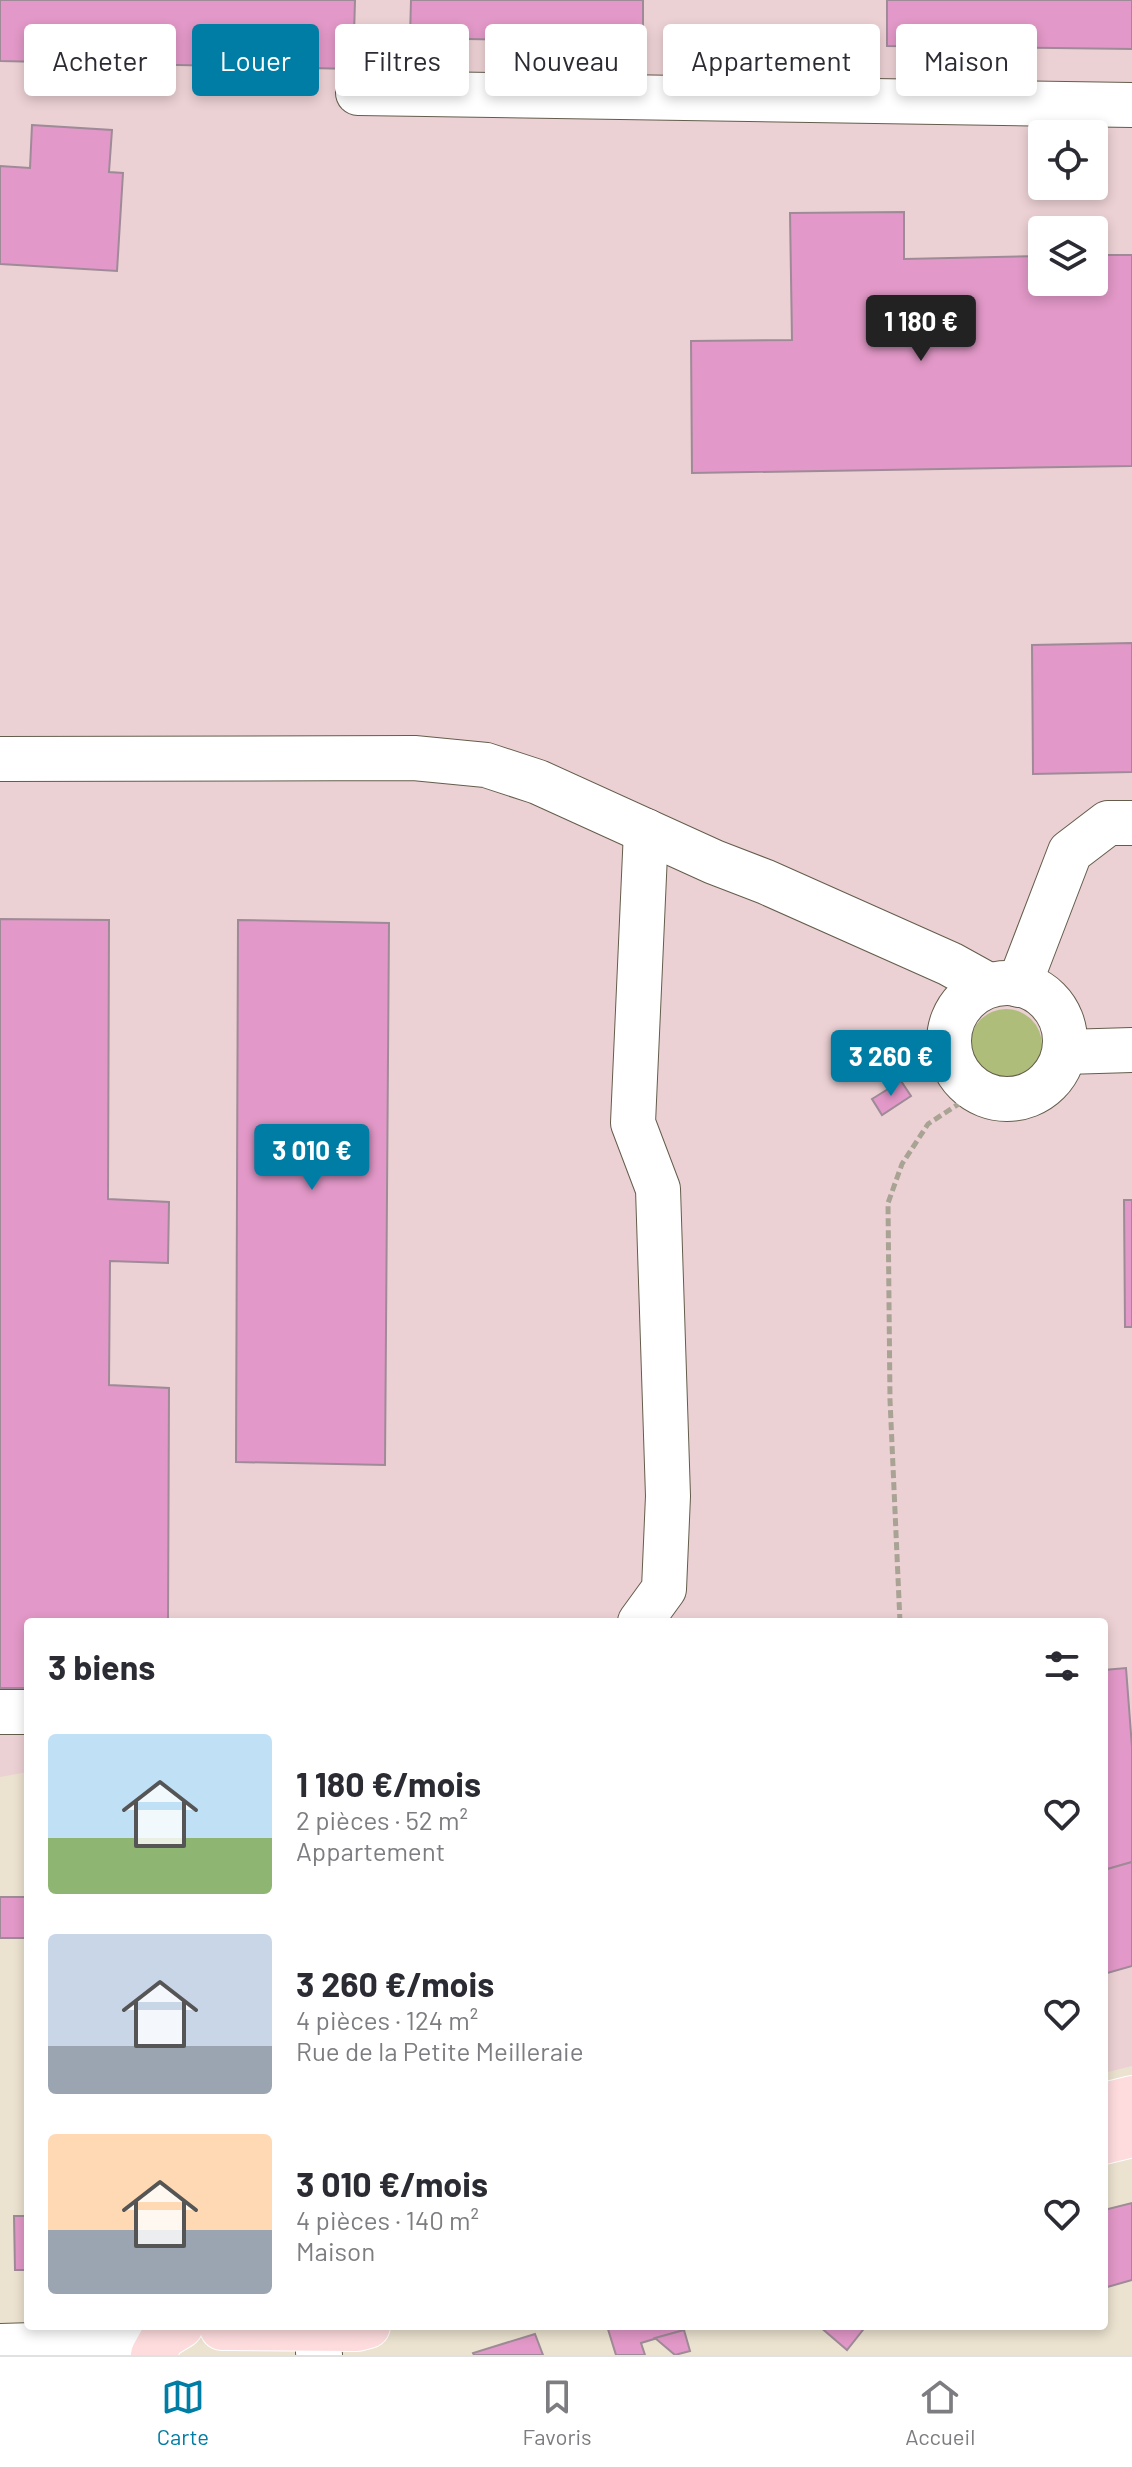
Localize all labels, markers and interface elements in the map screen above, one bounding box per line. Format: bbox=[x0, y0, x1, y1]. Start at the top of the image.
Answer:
chip: Acheter bbox=[24, 24, 176, 96]
chip: Louer bbox=[192, 24, 319, 96]
chip: Filtres bbox=[335, 24, 469, 96]
chip: Nouveau bbox=[485, 24, 647, 96]
chip: Appartement bbox=[663, 24, 880, 96]
chip: Maison bbox=[896, 24, 1037, 96]
map controls bbox=[1028, 120, 1108, 296]
button: locate bbox=[1028, 120, 1108, 200]
button: layers bbox=[1028, 216, 1108, 296]
pin: 1 180 € bbox=[847, 295, 995, 363]
text: 1 180 € bbox=[884, 305, 958, 336]
pin: 3 260 € bbox=[817, 1030, 965, 1098]
text: 3 260 € bbox=[849, 1040, 933, 1071]
pin: 3 010 € bbox=[238, 1124, 386, 1192]
text: 3 010 € bbox=[272, 1134, 352, 1165]
icon: filters bbox=[1040, 1644, 1084, 1688]
text: 3 biens bbox=[48, 1646, 155, 1687]
text: 1 180 €/mois bbox=[296, 1763, 481, 1804]
icon: home bbox=[112, 1766, 208, 1862]
icon: heart bbox=[1040, 1792, 1084, 1836]
text: 2 pièces · 52 m² bbox=[296, 1804, 468, 1835]
text: Appartement bbox=[296, 1835, 445, 1866]
text: 3 260 €/mois bbox=[296, 1963, 494, 2004]
icon: home bbox=[112, 1966, 208, 2062]
icon: heart bbox=[1040, 1992, 1084, 2036]
text: 4 pièces · 124 m² bbox=[296, 2004, 478, 2035]
text: Rue de la Petite Meilleraie bbox=[296, 2035, 584, 2066]
text: 3 010 €/mois bbox=[296, 2163, 488, 2204]
icon: home bbox=[112, 2166, 208, 2262]
icon: heart bbox=[1040, 2192, 1084, 2236]
text: 4 pièces · 140 m² bbox=[296, 2204, 479, 2235]
text: Maison bbox=[296, 2235, 375, 2266]
tab: Carte bbox=[157, 2375, 209, 2449]
tab: Favoris bbox=[522, 2375, 592, 2449]
tab: Accueil bbox=[905, 2375, 975, 2449]

